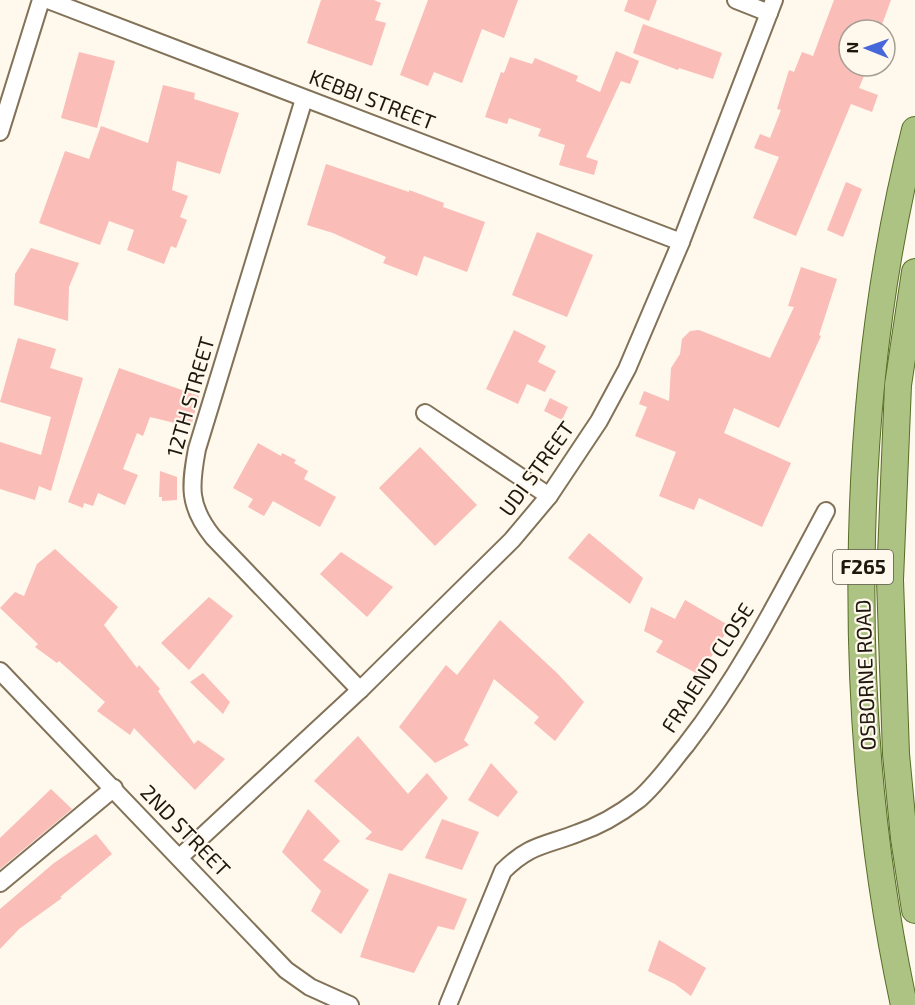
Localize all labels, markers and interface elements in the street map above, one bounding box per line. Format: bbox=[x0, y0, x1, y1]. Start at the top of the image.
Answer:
north arrow bbox=[837, 18, 897, 78]
text: N bbox=[842, 42, 861, 54]
street label: KEBBI STREET bbox=[306, 63, 439, 134]
street label: 12TH STREET bbox=[160, 334, 219, 460]
street label: UDI STREET bbox=[493, 416, 578, 520]
road number: F265 bbox=[833, 550, 893, 584]
street label: FRAJEND CLOSE bbox=[655, 598, 758, 737]
street label: OSBORNE ROAD bbox=[849, 599, 880, 751]
street label: 2ND STREET bbox=[136, 779, 236, 881]

